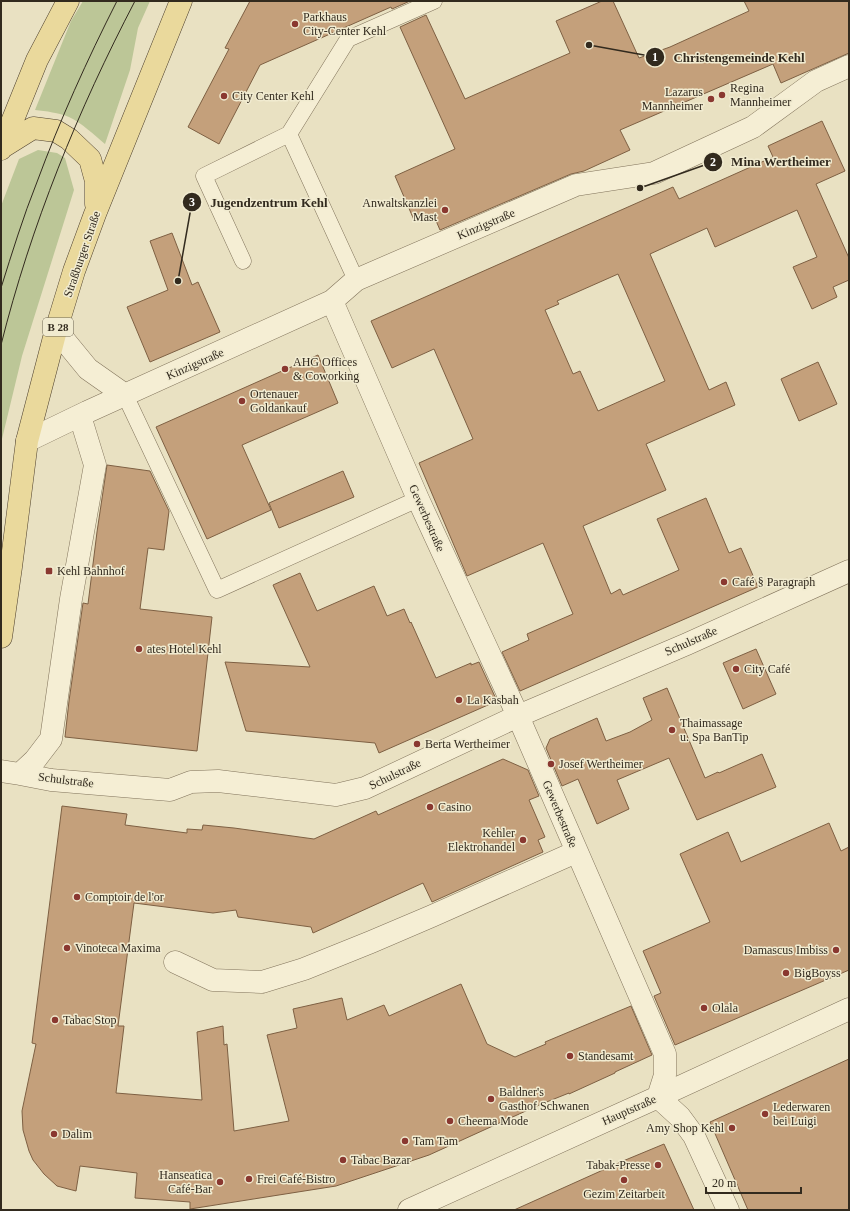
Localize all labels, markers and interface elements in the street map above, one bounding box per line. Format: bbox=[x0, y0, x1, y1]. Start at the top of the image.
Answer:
place label: Parkhaus City-Center Kehl bbox=[303, 10, 387, 38]
marker: Parkhaus City-Center Kehl bbox=[290, 19, 300, 29]
callout: Christengemeinde Kehl bbox=[645, 45, 813, 70]
text: 1 bbox=[652, 50, 658, 64]
text: Christengemeinde Kehl bbox=[673, 50, 805, 65]
place label: Regina Mannheimer bbox=[730, 81, 791, 109]
place label: Lazarus Mannheimer bbox=[642, 85, 703, 113]
place label: City Center Kehl bbox=[232, 89, 315, 103]
marker: Regina Mannheimer bbox=[717, 90, 727, 100]
marker: City Center Kehl bbox=[219, 91, 229, 101]
marker: Lazarus Mannheimer bbox=[706, 94, 716, 104]
callout: Mina Wertheimer bbox=[703, 149, 839, 174]
text: Mina Wertheimer bbox=[731, 154, 831, 169]
text: 2 bbox=[710, 155, 716, 169]
callout: Jugendzentrum Kehl bbox=[182, 189, 335, 214]
text: 3 bbox=[189, 195, 195, 209]
text: Jugendzentrum Kehl bbox=[210, 195, 328, 210]
place label: Anwaltskanzlei Mast bbox=[362, 196, 438, 224]
marker: Anwaltskanzlei Mast bbox=[440, 205, 450, 215]
street label: Kinzigstraße bbox=[455, 206, 517, 242]
street label: Straßburger Straße bbox=[61, 209, 103, 299]
road number: B 28 bbox=[43, 318, 73, 336]
street label: Kinzigstraße bbox=[164, 345, 226, 383]
place label: AHG Offices & Coworking bbox=[293, 355, 359, 383]
marker: AHG Offices & Coworking bbox=[280, 364, 290, 374]
place label: Ortenauer Goldankauf bbox=[250, 387, 307, 415]
marker: Ortenauer Goldankauf bbox=[237, 396, 247, 406]
street label: Gewerbestraße bbox=[406, 482, 448, 554]
place label: Kehl Bahnhof bbox=[57, 564, 125, 578]
marker: Kehl Bahnhof bbox=[44, 566, 54, 576]
place label: Café § Paragraph bbox=[732, 575, 815, 589]
marker: Café § Paragraph bbox=[719, 577, 729, 587]
street label: Schulstraße bbox=[663, 623, 719, 659]
place label: ates Hotel Kehl bbox=[147, 642, 222, 656]
marker: ates Hotel Kehl bbox=[134, 644, 144, 654]
place label: City Café bbox=[744, 662, 790, 676]
marker: City Café bbox=[731, 664, 741, 674]
place label: La Kasbah bbox=[467, 693, 519, 707]
marker: La Kasbah bbox=[454, 695, 464, 705]
place label: Thaimassage u. Spa BanTip bbox=[680, 716, 749, 744]
marker: Thaimassage u. Spa BanTip bbox=[667, 725, 677, 735]
place label: Berta Wertheimer bbox=[425, 737, 510, 751]
marker: Berta Wertheimer bbox=[412, 739, 422, 749]
street label: Schulstraße bbox=[367, 755, 423, 793]
place label: Josef Wertheimer bbox=[559, 757, 643, 771]
marker: Josef Wertheimer bbox=[546, 759, 556, 769]
street label: Schulstraße bbox=[37, 770, 95, 790]
street label: Gewerbestraße bbox=[539, 778, 581, 850]
place label: Casino bbox=[438, 800, 471, 814]
marker: Casino bbox=[425, 802, 435, 812]
place label: Kehler Elektrohandel bbox=[448, 826, 516, 854]
marker: Kehler Elektrohandel bbox=[518, 835, 528, 845]
place label: Comptoir de l'or bbox=[85, 890, 164, 904]
marker: Comptoir de l'or bbox=[72, 892, 82, 902]
place label: Vinoteca Maxima bbox=[75, 941, 161, 955]
marker: Vinoteca Maxima bbox=[62, 943, 72, 953]
place label: Damascus Imbiss bbox=[744, 943, 828, 957]
marker: Damascus Imbiss bbox=[831, 945, 841, 955]
place label: BigBoyss bbox=[794, 966, 841, 980]
marker: BigBoyss bbox=[781, 968, 791, 978]
place label: Olala bbox=[712, 1001, 739, 1015]
marker: Olala bbox=[699, 1003, 709, 1013]
place label: Tabac Stop bbox=[63, 1013, 116, 1027]
marker: Tabac Stop bbox=[50, 1015, 60, 1025]
place label: Standesamt bbox=[578, 1049, 634, 1063]
marker: Standesamt bbox=[565, 1051, 575, 1061]
place label: Baldner's Gasthof Schwanen bbox=[499, 1085, 589, 1113]
street label: Hauptstraße bbox=[600, 1092, 658, 1128]
marker: Baldner's Gasthof Schwanen bbox=[486, 1094, 496, 1104]
place label: Lederwaren bei Luigi bbox=[773, 1100, 830, 1128]
marker: Lederwaren bei Luigi bbox=[760, 1109, 770, 1119]
place label: Cheema Mode bbox=[458, 1114, 528, 1128]
marker: Cheema Mode bbox=[445, 1116, 455, 1126]
place label: Amy Shop Kehl bbox=[646, 1121, 725, 1135]
marker: Amy Shop Kehl bbox=[727, 1123, 737, 1133]
place label: Dalim bbox=[62, 1127, 93, 1141]
marker: Dalim bbox=[49, 1129, 59, 1139]
place label: Tam Tam bbox=[413, 1134, 459, 1148]
marker: Tam Tam bbox=[400, 1136, 410, 1146]
place label: Tabac Bazar bbox=[351, 1153, 410, 1167]
marker: Tabac Bazar bbox=[338, 1155, 348, 1165]
place label: Tabak-Presse bbox=[586, 1158, 650, 1172]
marker: Tabak-Presse bbox=[653, 1160, 663, 1170]
place label: Hanseatica Café-Bar bbox=[159, 1168, 213, 1196]
scale bar bbox=[706, 1169, 801, 1195]
place label: Frei Café-Bistro bbox=[257, 1172, 335, 1186]
marker: Frei Café-Bistro bbox=[244, 1174, 254, 1184]
marker: Gezim Zeitarbeit bbox=[619, 1175, 629, 1185]
text: 20 m bbox=[712, 1176, 737, 1190]
marker: Hanseatica Café-Bar bbox=[215, 1177, 225, 1187]
place label: Gezim Zeitarbeit bbox=[583, 1187, 665, 1201]

